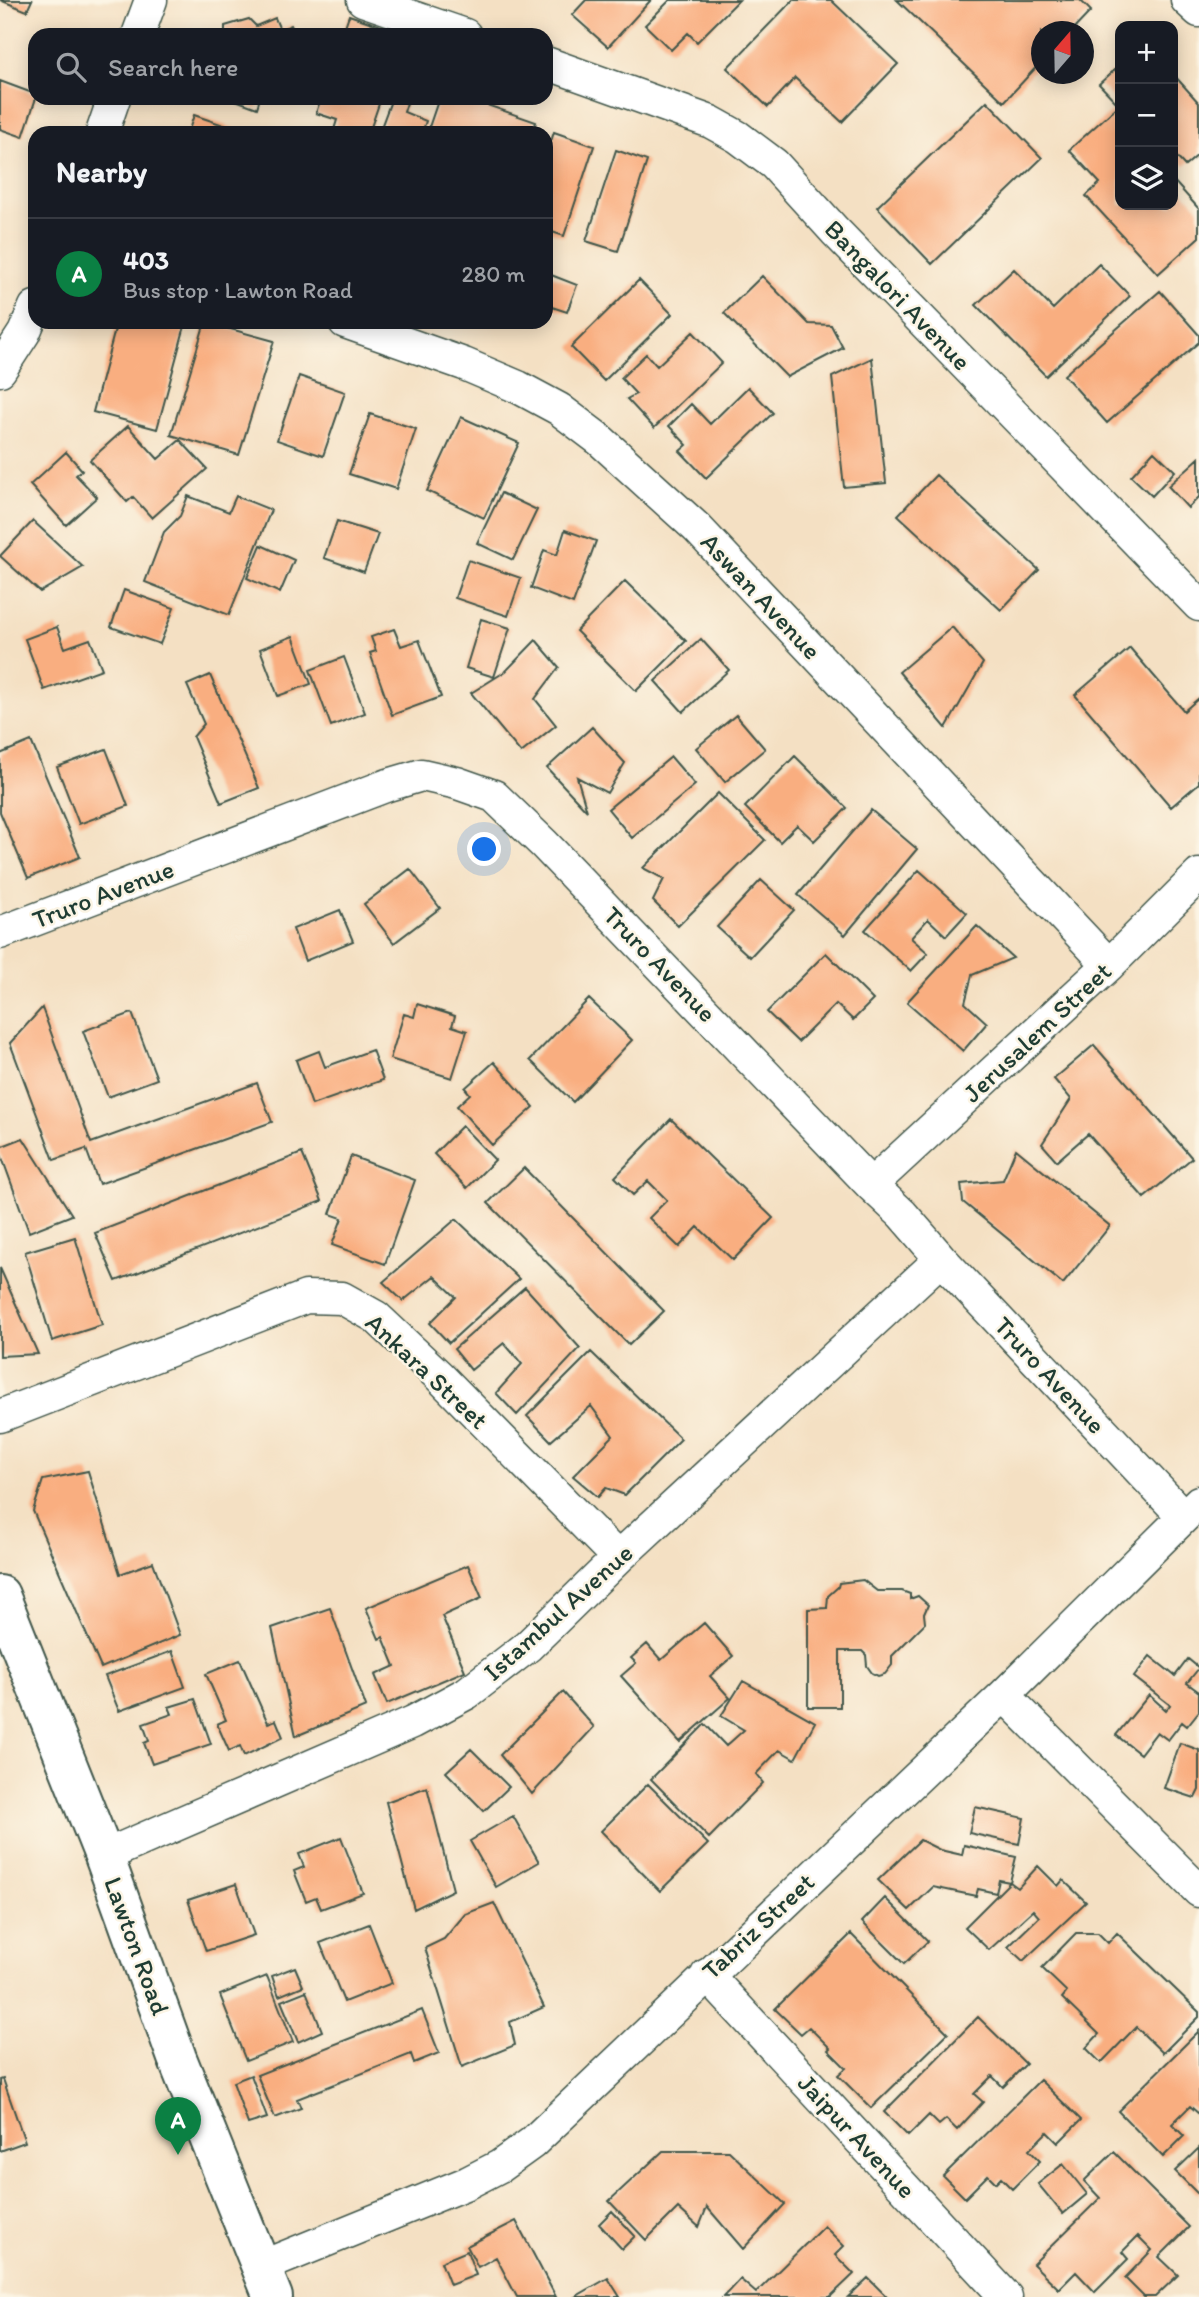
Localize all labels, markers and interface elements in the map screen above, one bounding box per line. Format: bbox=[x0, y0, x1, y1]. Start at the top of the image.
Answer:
north arrow bbox=[1031, 21, 1094, 84]
map controls bbox=[1115, 21, 1178, 210]
button: + bbox=[1115, 21, 1178, 84]
search box bbox=[28, 28, 553, 105]
icon: search bbox=[52, 48, 90, 86]
text: Search here bbox=[108, 51, 238, 83]
button: − bbox=[1115, 84, 1178, 147]
button: layers bbox=[1115, 147, 1178, 210]
text: Nearby bbox=[56, 153, 147, 190]
street label: Bangalori Avenue bbox=[818, 213, 978, 377]
text: 403 bbox=[123, 244, 169, 276]
text: A bbox=[72, 260, 86, 288]
text: 280 m bbox=[462, 260, 525, 288]
text: Bus stop · Lawton Road bbox=[123, 276, 353, 304]
street label: Aswan Avenue bbox=[694, 526, 828, 666]
your location bbox=[467, 832, 501, 866]
street label: Truro Avenue bbox=[28, 852, 178, 936]
street label: Truro Avenue bbox=[597, 899, 723, 1029]
street label: Jerusalem Street bbox=[956, 955, 1118, 1109]
street label: Ankara Street bbox=[359, 1306, 495, 1436]
street label: Truro Avenue bbox=[988, 1310, 1112, 1440]
street label: Istambul Avenue bbox=[477, 1537, 639, 1687]
street label: Tabriz Street bbox=[695, 1866, 821, 1986]
street label: Lawton Road bbox=[97, 1873, 177, 2020]
street label: Jaipur Avenue bbox=[791, 2067, 923, 2205]
pin: A bbox=[155, 2097, 201, 2155]

